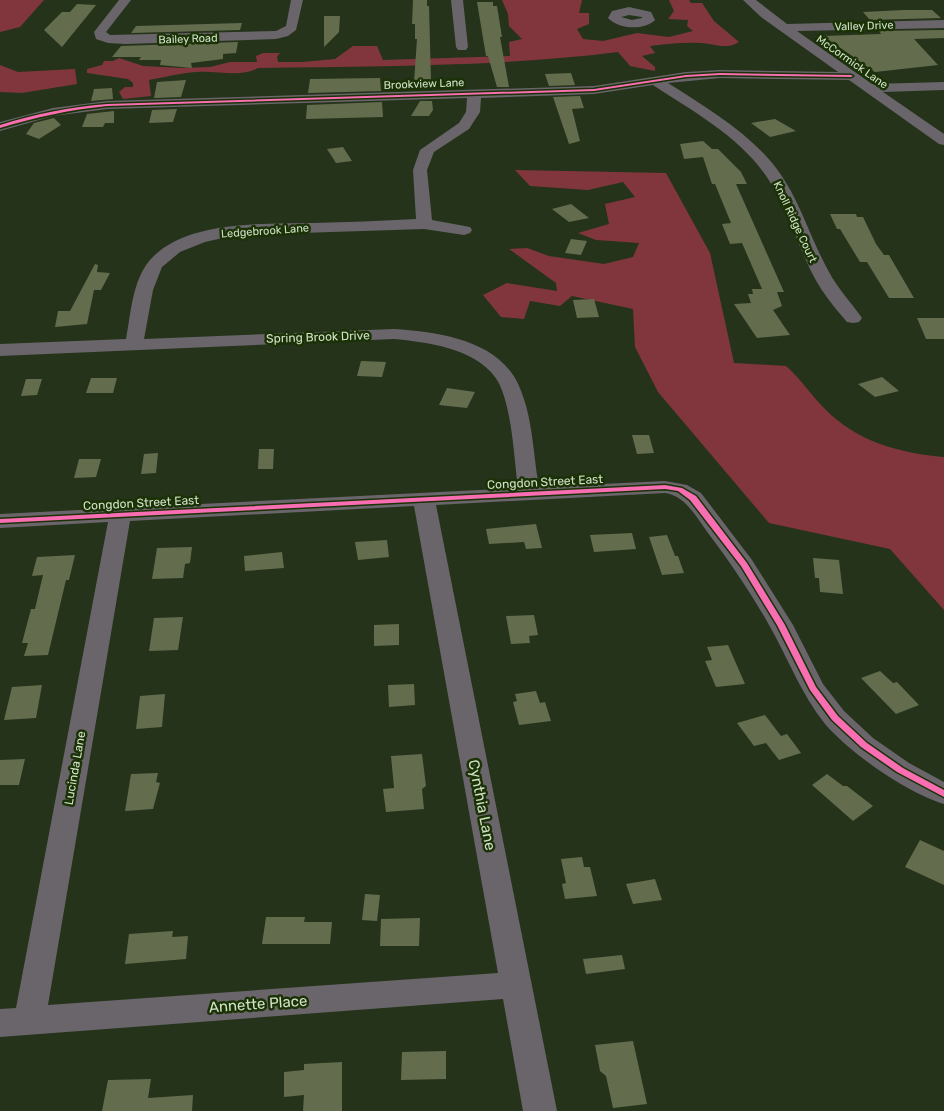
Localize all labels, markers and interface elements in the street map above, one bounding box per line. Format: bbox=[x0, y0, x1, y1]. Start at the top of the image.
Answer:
street label: Valley Drive bbox=[834, 18, 894, 34]
street label: Bailey Road bbox=[158, 31, 218, 47]
street label: McCormick Lane bbox=[814, 32, 890, 92]
street label: Brookview Lane bbox=[383, 76, 465, 92]
street label: Knoll Ridge Court bbox=[770, 179, 820, 265]
street label: Ledgebrook Lane bbox=[221, 221, 309, 241]
street label: Spring Brook Drive bbox=[266, 328, 370, 346]
street label: Congdon Street East bbox=[487, 472, 604, 492]
street label: Congdon Street East bbox=[83, 493, 200, 513]
street label: Lucinda Lane bbox=[62, 730, 88, 806]
street label: Cynthia Lane bbox=[464, 758, 500, 852]
street label: Annette Place bbox=[208, 992, 308, 1016]

